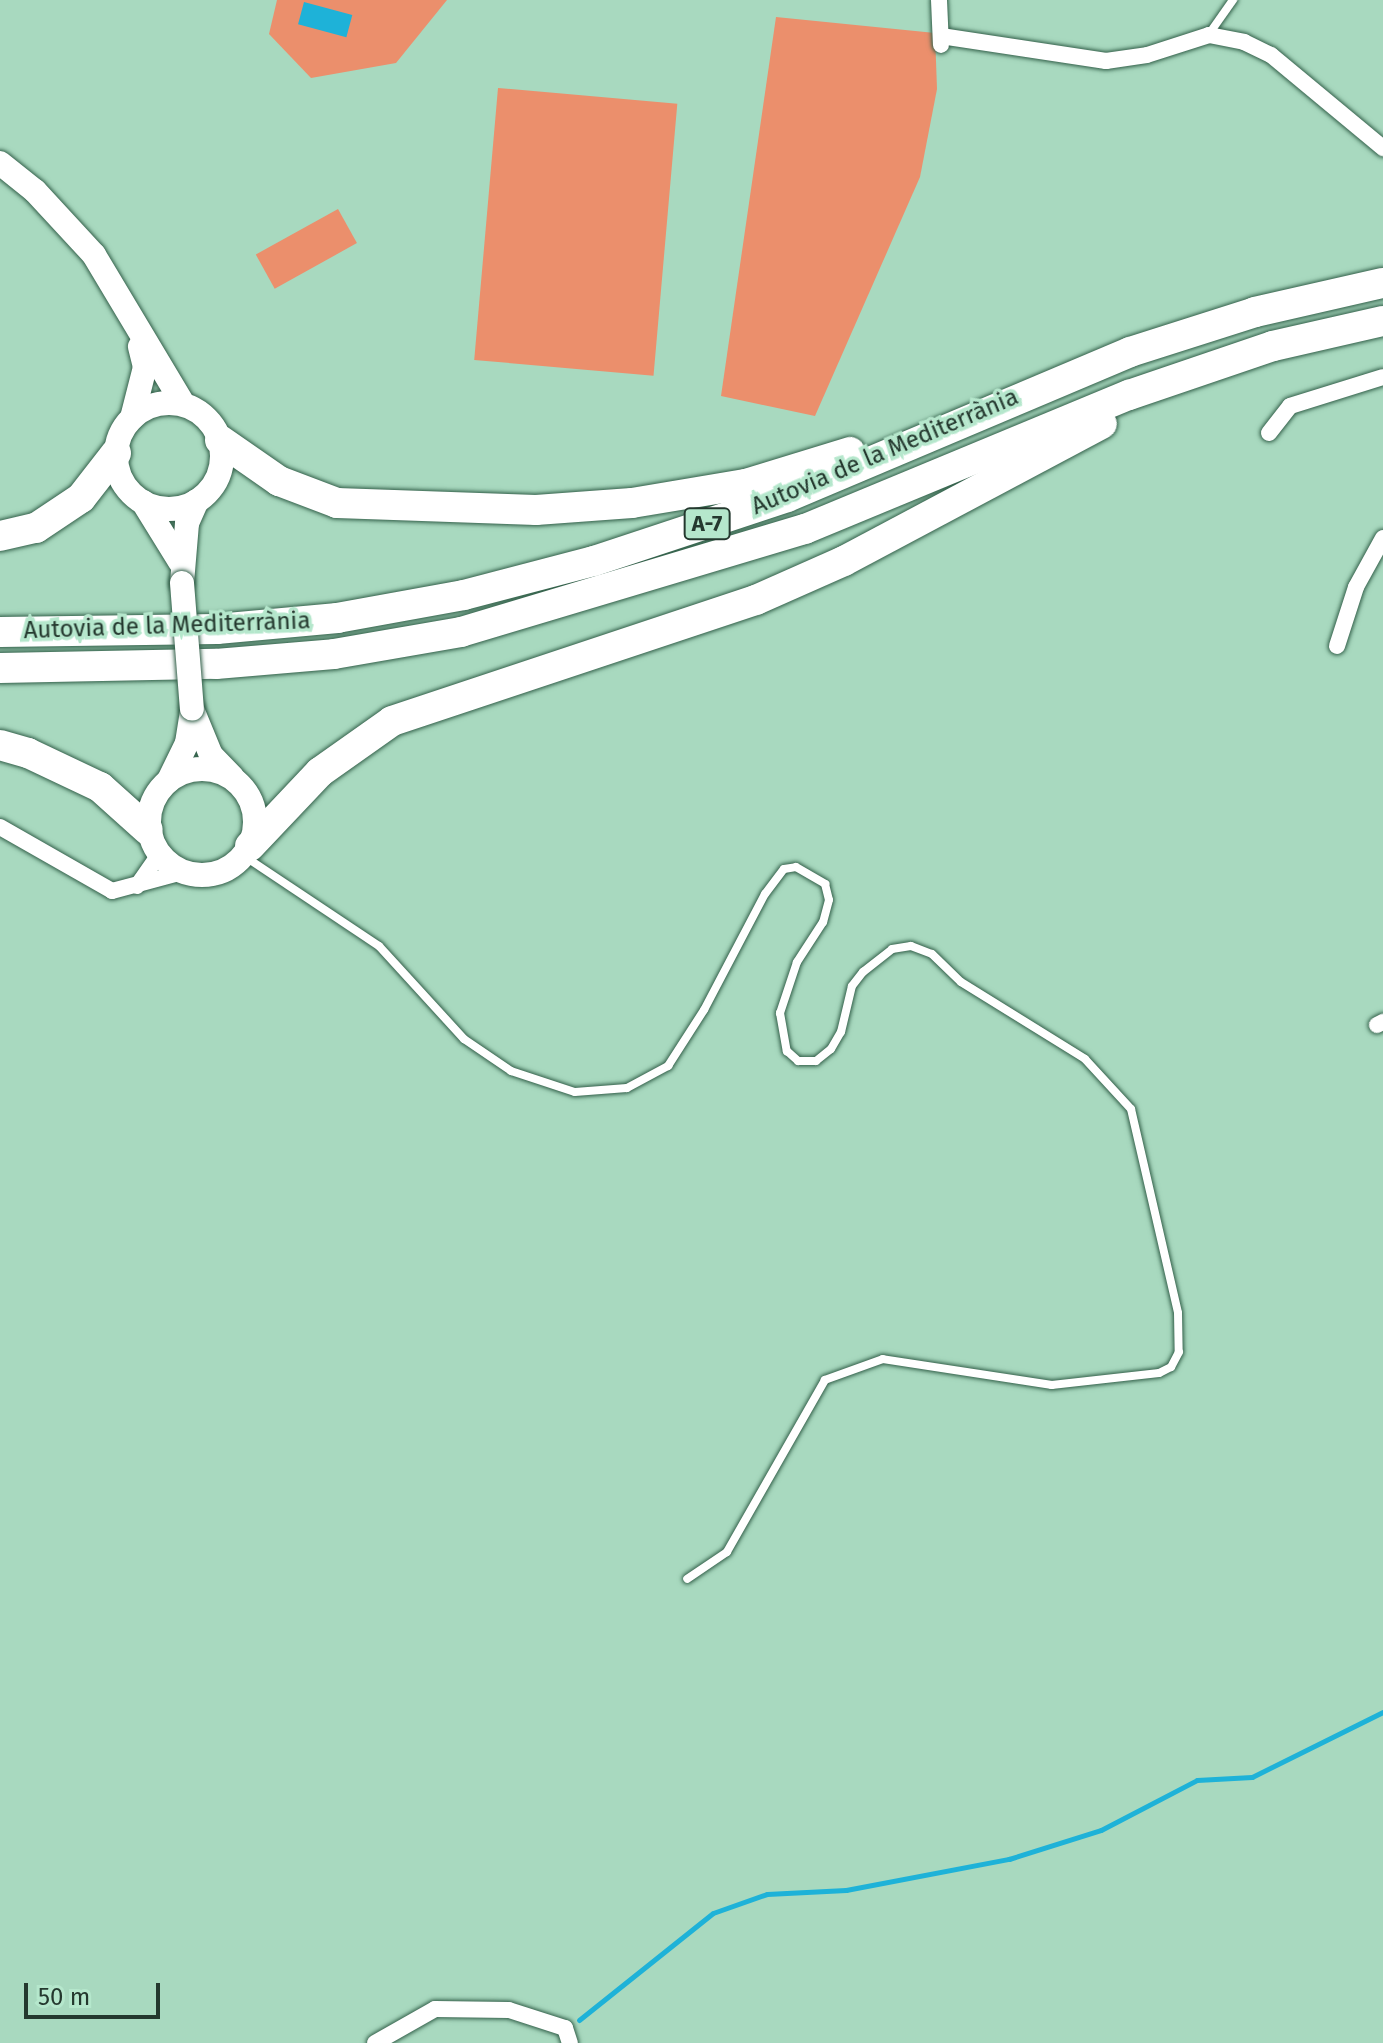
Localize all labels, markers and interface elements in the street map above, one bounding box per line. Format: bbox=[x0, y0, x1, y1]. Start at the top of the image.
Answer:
street label: Autovia de la Mediterrània bbox=[747, 383, 1023, 521]
road number: A-7 bbox=[683, 506, 731, 542]
street label: Autovia de la Mediterrània bbox=[23, 607, 311, 645]
scale bar bbox=[28, 1967, 164, 2017]
text: 50 m bbox=[38, 1983, 90, 2011]

